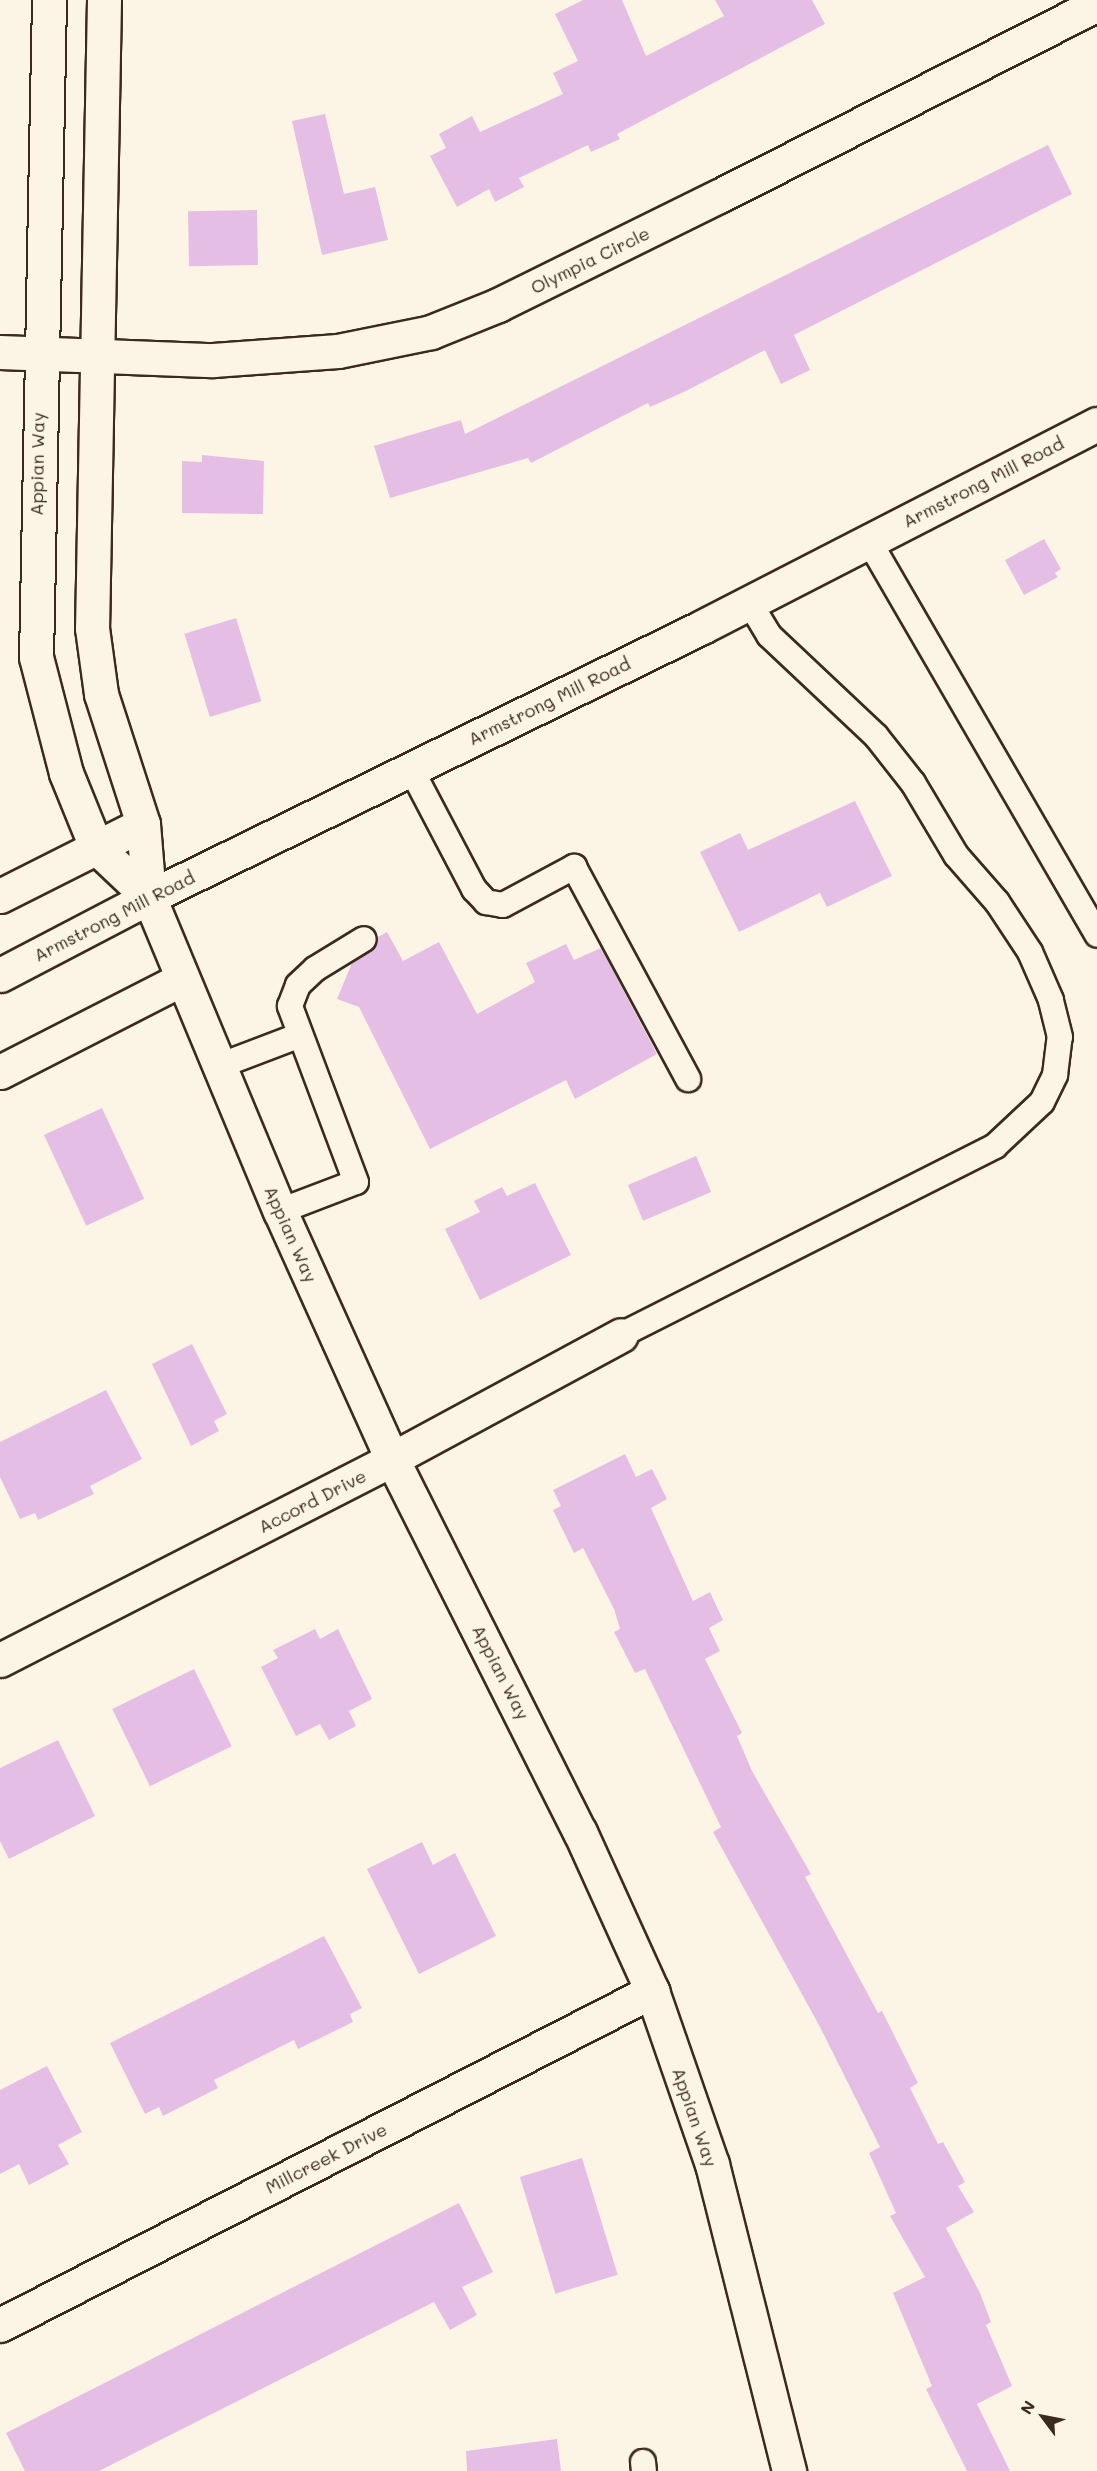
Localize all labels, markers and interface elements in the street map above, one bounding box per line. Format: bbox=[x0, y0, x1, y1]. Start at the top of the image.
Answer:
street label: Olympia Circle bbox=[527, 222, 653, 298]
street label: Appian Way bbox=[25, 412, 49, 516]
street label: Armstrong Mill Road bbox=[899, 432, 1067, 532]
street label: Armstrong Mill Road bbox=[464, 652, 634, 750]
street label: Armstrong Mill Road bbox=[30, 866, 198, 966]
street label: Appian Way bbox=[260, 1182, 322, 1286]
street label: Accord Drive bbox=[254, 1465, 370, 1537]
street label: Appian Way bbox=[468, 1621, 534, 1723]
street label: Appian Way bbox=[668, 2065, 722, 2169]
street label: Millcreek Drive bbox=[262, 2118, 390, 2198]
north arrow bbox=[1013, 2387, 1073, 2447]
text: N bbox=[1015, 2396, 1039, 2418]

